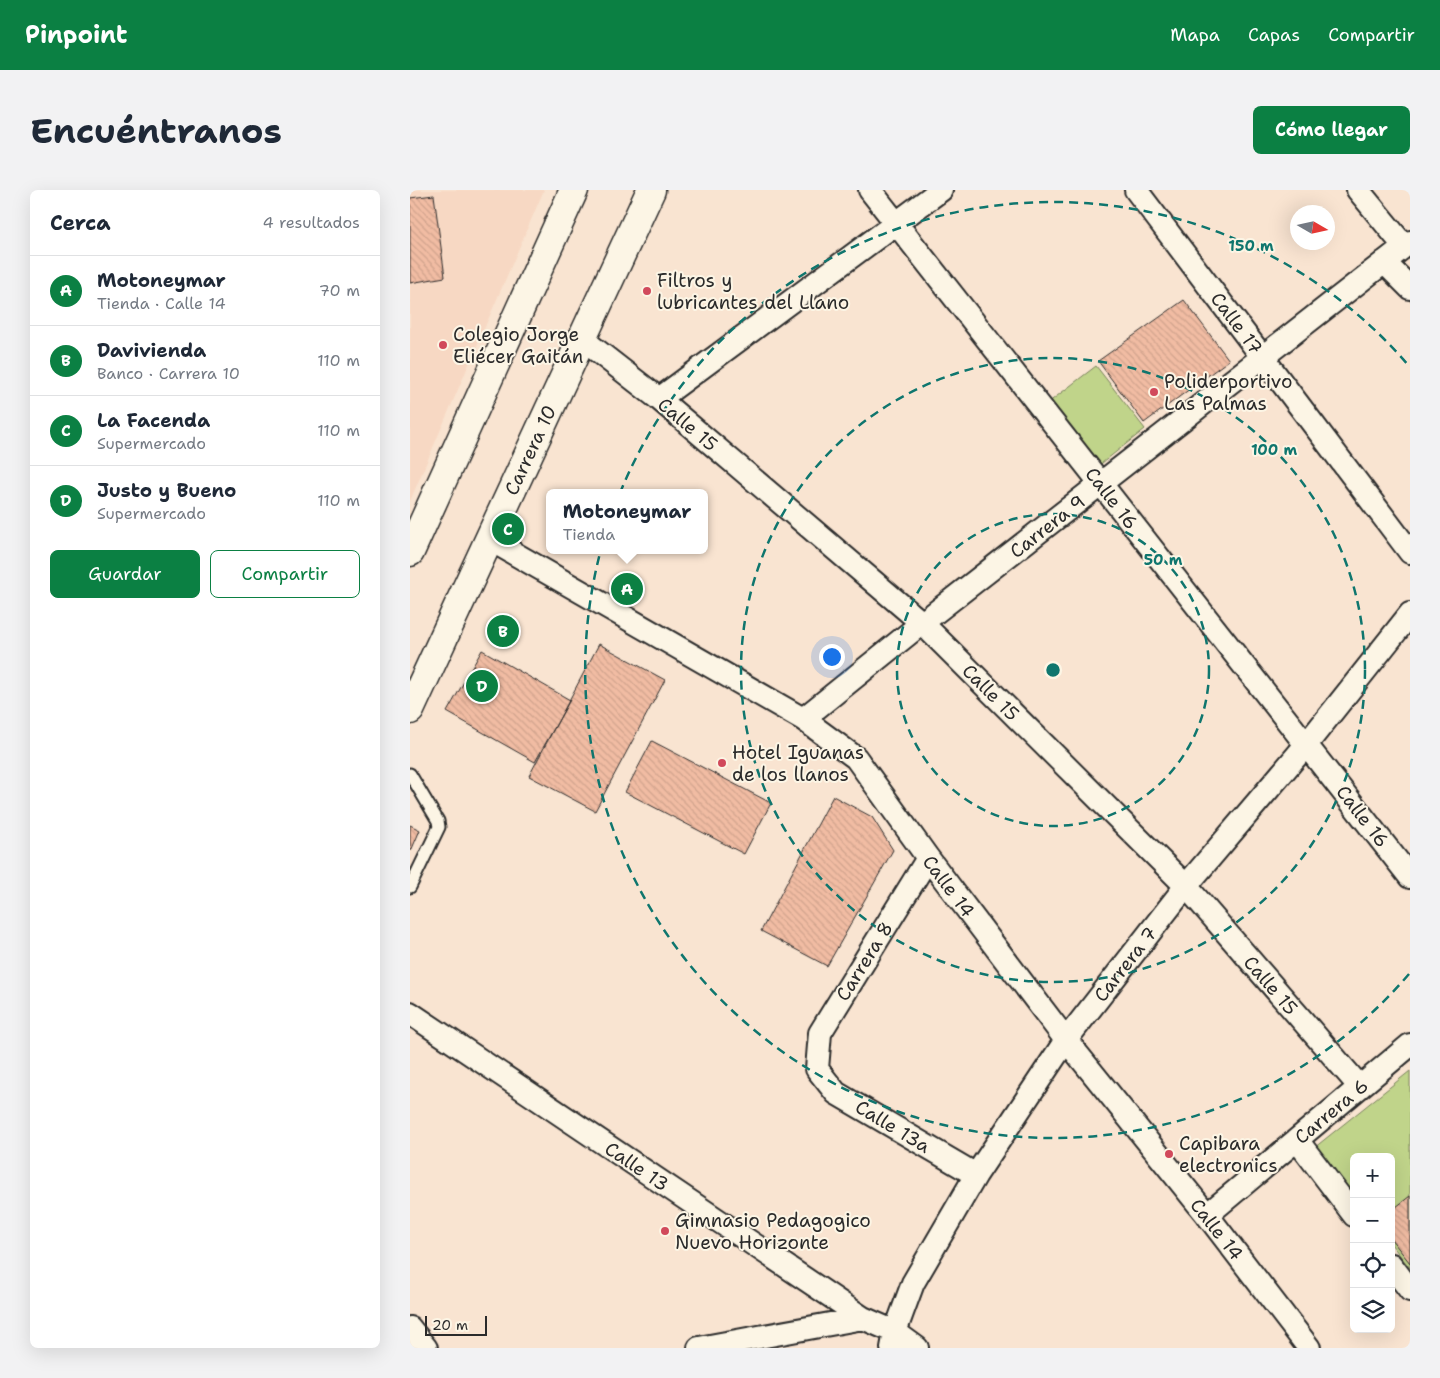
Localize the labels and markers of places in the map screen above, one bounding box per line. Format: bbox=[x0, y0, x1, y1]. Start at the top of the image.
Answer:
place label: Filtros y lubricantes del Llano bbox=[657, 268, 849, 315]
marker: Filtros y lubricantes del Llano bbox=[641, 285, 653, 297]
place label: Colegio Jorge Eliécer Gaitán bbox=[453, 322, 583, 369]
marker: Colegio Jorge Eliécer Gaitán bbox=[437, 339, 449, 351]
place label: Poliderportivo Las Palmas bbox=[1164, 369, 1292, 416]
marker: Poliderportivo Las Palmas bbox=[1148, 386, 1160, 398]
pin: C bbox=[492, 510, 524, 548]
pin: A bbox=[611, 570, 643, 608]
pin: B bbox=[487, 612, 519, 650]
centre of rings bbox=[1044, 661, 1062, 679]
pin: D bbox=[466, 667, 498, 705]
place label: Hotel Iguanas de los llanos bbox=[732, 740, 864, 787]
marker: Hotel Iguanas de los llanos bbox=[716, 757, 728, 769]
place label: Capibara electronics bbox=[1179, 1131, 1278, 1178]
marker: Capibara electronics bbox=[1163, 1148, 1175, 1160]
place label: Gimnasio Pedagogico Nuevo Horizonte bbox=[675, 1208, 871, 1255]
marker: Gimnasio Pedagogico Nuevo Horizonte bbox=[659, 1225, 671, 1237]

